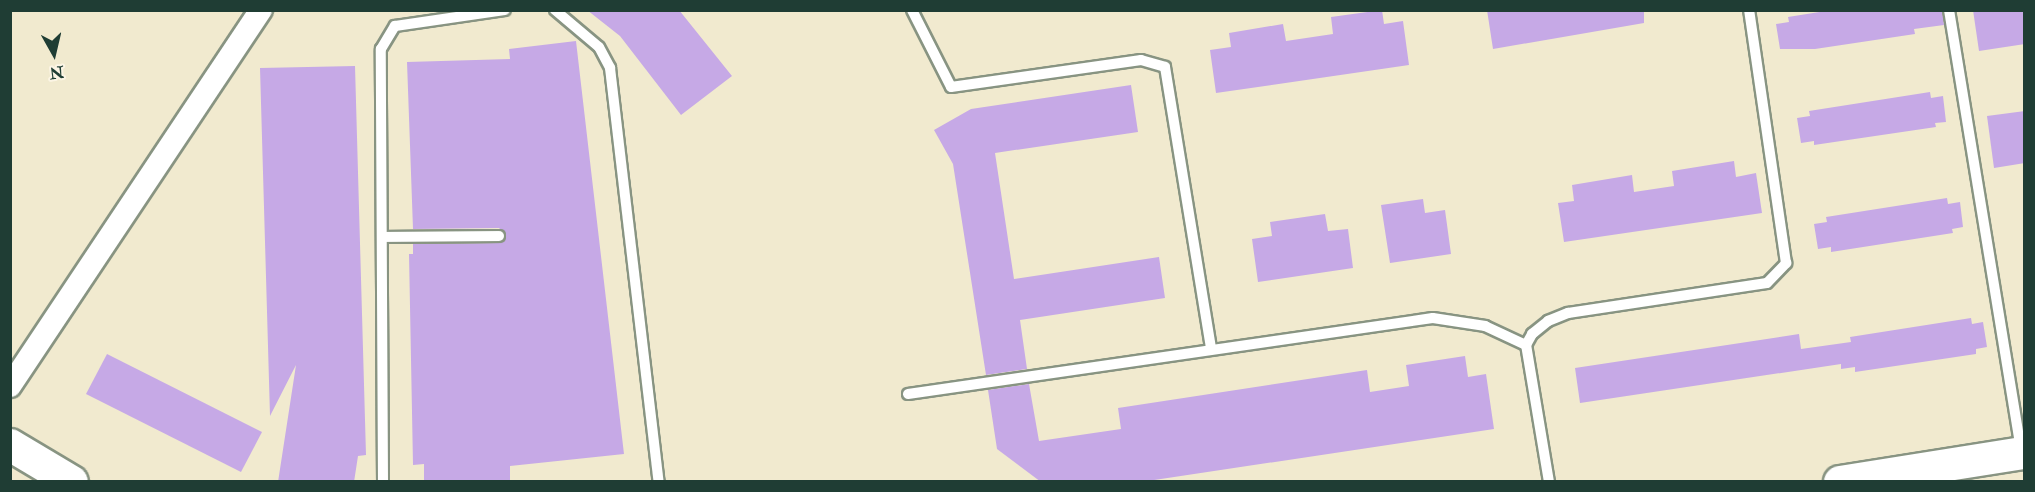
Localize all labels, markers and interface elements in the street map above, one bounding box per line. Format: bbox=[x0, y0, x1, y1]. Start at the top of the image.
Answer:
north arrow bbox=[24, 24, 84, 84]
text: N bbox=[48, 61, 65, 83]

